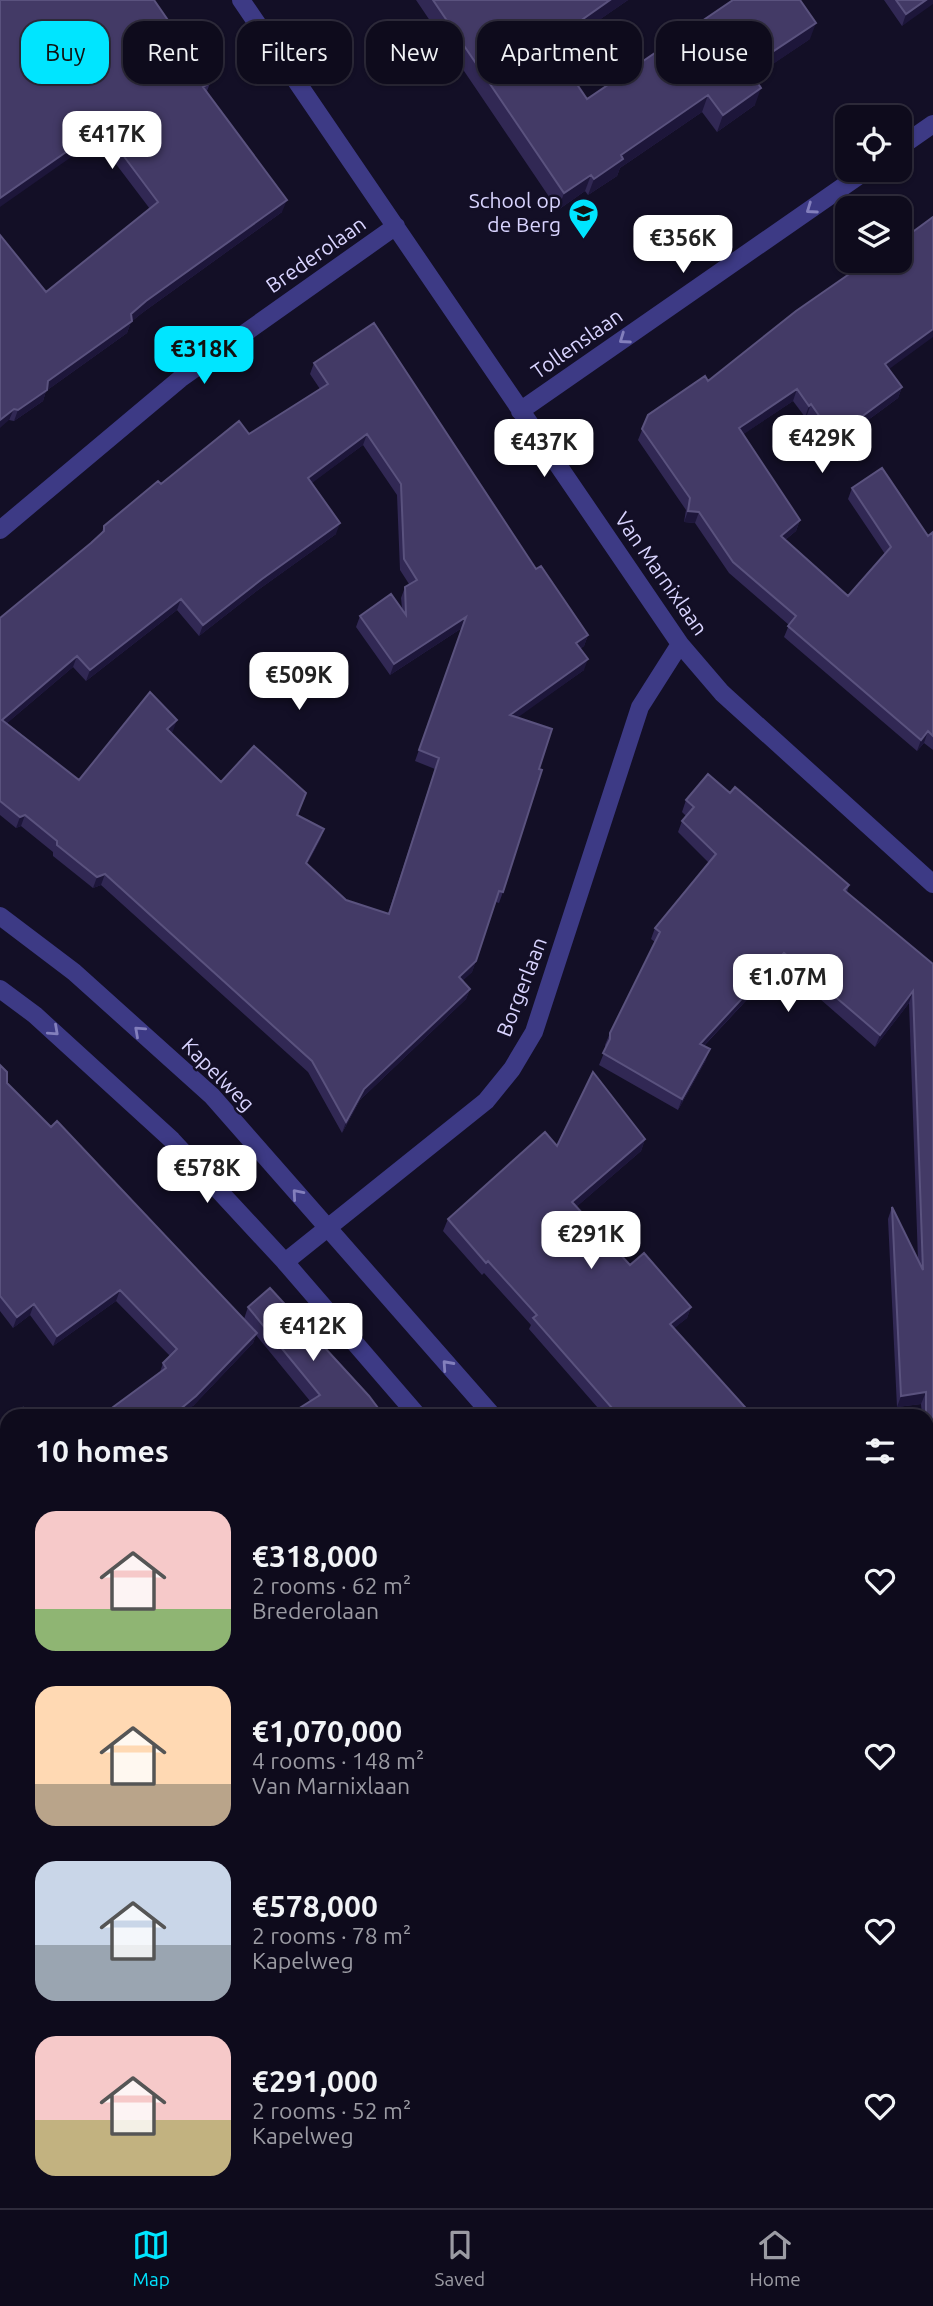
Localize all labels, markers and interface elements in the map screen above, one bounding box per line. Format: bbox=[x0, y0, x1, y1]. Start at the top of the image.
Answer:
chip: Buy bbox=[21, 21, 109, 84]
chip: Rent bbox=[123, 21, 223, 84]
chip: Filters bbox=[237, 21, 352, 84]
chip: New bbox=[366, 21, 463, 84]
chip: Apartment bbox=[477, 21, 642, 84]
chip: House bbox=[656, 21, 772, 84]
map controls bbox=[835, 105, 912, 273]
button: locate bbox=[835, 105, 912, 182]
pin: €417K bbox=[63, 111, 161, 171]
text: €417K bbox=[78, 121, 146, 146]
place label: School op de Berg bbox=[469, 188, 561, 236]
school or university icon: School op de Berg bbox=[567, 196, 601, 240]
button: layers bbox=[835, 196, 912, 273]
one-way arrow bbox=[806, 201, 819, 213]
street label: Brederolaan bbox=[261, 211, 370, 297]
pin: €356K bbox=[634, 216, 732, 275]
text: €356K bbox=[649, 225, 717, 250]
street label: Tollenslaan bbox=[526, 303, 627, 383]
pin: €318K bbox=[155, 326, 253, 386]
one-way arrow bbox=[619, 331, 632, 343]
text: €318K bbox=[170, 336, 238, 361]
pin: €429K bbox=[773, 416, 871, 475]
pin: €437K bbox=[495, 420, 593, 479]
text: €429K bbox=[788, 425, 856, 450]
text: €437K bbox=[510, 429, 578, 454]
street label: Van Marnixlaan bbox=[611, 507, 713, 639]
pin: €509K bbox=[250, 652, 348, 712]
text: €509K bbox=[265, 662, 333, 687]
street label: Borgerlaan bbox=[491, 934, 551, 1040]
pin: €1.07M bbox=[731, 954, 845, 1014]
text: €1.07M bbox=[749, 964, 827, 989]
one-way arrow bbox=[45, 1023, 58, 1035]
one-way arrow bbox=[134, 1027, 147, 1039]
street label: Kapelweg bbox=[177, 1033, 260, 1116]
pin: €578K bbox=[158, 1146, 256, 1205]
text: €578K bbox=[173, 1155, 241, 1180]
one-way arrow bbox=[293, 1190, 305, 1203]
pin: €291K bbox=[542, 1212, 640, 1271]
text: €291K bbox=[557, 1221, 625, 1246]
pin: €412K bbox=[264, 1304, 362, 1363]
text: €412K bbox=[279, 1313, 347, 1338]
one-way arrow bbox=[443, 1360, 455, 1373]
icon: filters bbox=[861, 1432, 899, 1470]
text: 10 homes bbox=[35, 1434, 169, 1468]
icon: home bbox=[91, 1539, 175, 1623]
text: €318,000 bbox=[252, 1539, 378, 1573]
icon: heart bbox=[861, 1562, 899, 1600]
text: 2 rooms · 62 m² bbox=[252, 1573, 411, 1598]
text: Brederolaan bbox=[252, 1598, 379, 1623]
icon: home bbox=[91, 1714, 175, 1798]
text: €1,070,000 bbox=[252, 1714, 402, 1748]
icon: heart bbox=[861, 1737, 899, 1775]
text: 4 rooms · 148 m² bbox=[252, 1748, 424, 1773]
text: Van Marnixlaan bbox=[252, 1773, 410, 1798]
icon: home bbox=[91, 1889, 175, 1973]
text: €578,000 bbox=[252, 1889, 378, 1923]
icon: heart bbox=[861, 1912, 899, 1950]
text: 2 rooms · 78 m² bbox=[252, 1923, 411, 1948]
text: Kapelweg bbox=[252, 1948, 354, 1973]
icon: home bbox=[91, 2064, 175, 2148]
text: €291,000 bbox=[252, 2064, 378, 2098]
icon: heart bbox=[861, 2087, 899, 2125]
text: 2 rooms · 52 m² bbox=[252, 2098, 411, 2123]
text: Kapelweg bbox=[252, 2123, 354, 2148]
tab: Map bbox=[132, 2226, 170, 2290]
tab: Saved bbox=[435, 2226, 485, 2290]
tab: Home bbox=[750, 2226, 801, 2290]

